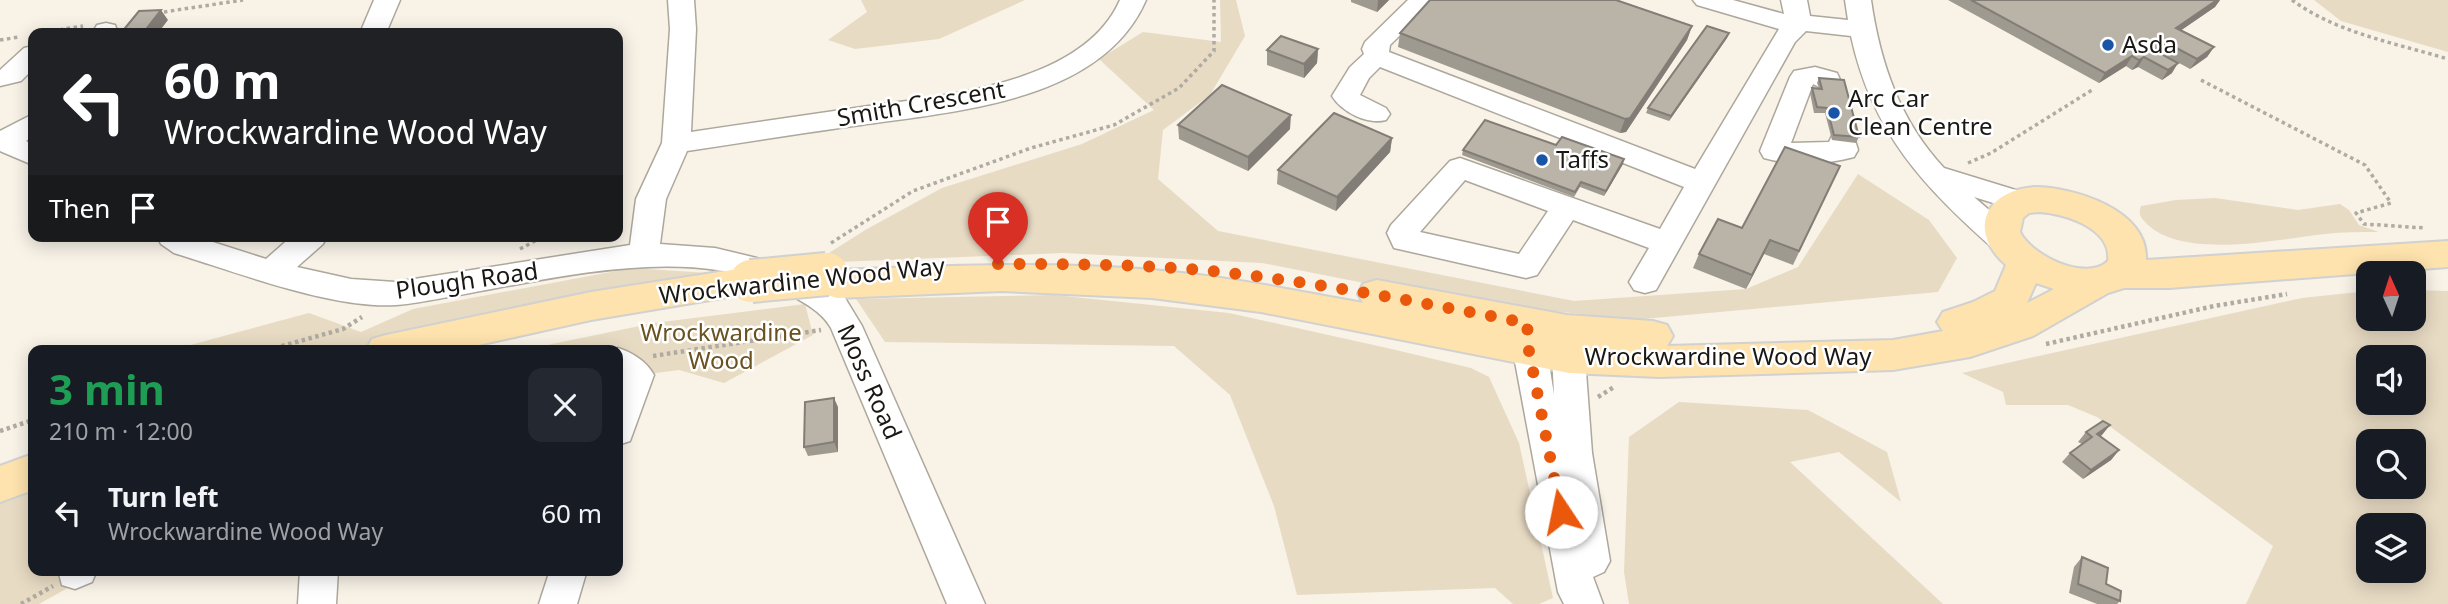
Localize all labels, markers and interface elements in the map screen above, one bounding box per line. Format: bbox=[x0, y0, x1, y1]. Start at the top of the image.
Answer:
place label: Asda bbox=[2122, 27, 2177, 60]
marker: Asda bbox=[2100, 37, 2116, 53]
text: 60 m bbox=[164, 47, 281, 113]
icon: left bbox=[49, 56, 140, 147]
street label: Smith Crescent bbox=[834, 71, 1008, 134]
place label: Arc Car Clean Centre bbox=[1848, 81, 1993, 142]
marker: Arc Car Clean Centre bbox=[1826, 105, 1842, 121]
text: Wrockwardine Wood Way bbox=[164, 110, 547, 153]
place label: Taffs bbox=[1556, 142, 1609, 175]
marker: Taffs bbox=[1534, 152, 1550, 168]
icon: arrive bbox=[124, 189, 162, 227]
text: Then bbox=[49, 190, 110, 226]
pin bbox=[968, 192, 1028, 264]
icon: arrive bbox=[979, 203, 1017, 241]
street label: Wrockwardine Wood Way bbox=[657, 248, 947, 311]
street label: Plough Road bbox=[393, 253, 540, 306]
north arrow bbox=[2356, 261, 2426, 331]
map controls bbox=[2356, 261, 2426, 583]
park label: Wrockwardine Wood bbox=[640, 315, 802, 376]
street label: Moss Road bbox=[830, 318, 910, 444]
street label: Wrockwardine Wood Way bbox=[1584, 339, 1872, 372]
button: sound bbox=[2356, 345, 2426, 415]
text: 3 min bbox=[49, 360, 165, 417]
button: close bbox=[528, 368, 602, 442]
text: 210 m · 12:00 bbox=[49, 415, 193, 447]
button: search bbox=[2356, 429, 2426, 499]
position arrow bbox=[1524, 475, 1598, 549]
text: Turn left bbox=[108, 479, 219, 515]
icon: left bbox=[49, 494, 87, 532]
text: 60 m bbox=[541, 495, 602, 531]
button: layers bbox=[2356, 513, 2426, 583]
text: Wrockwardine Wood Way bbox=[108, 515, 383, 547]

